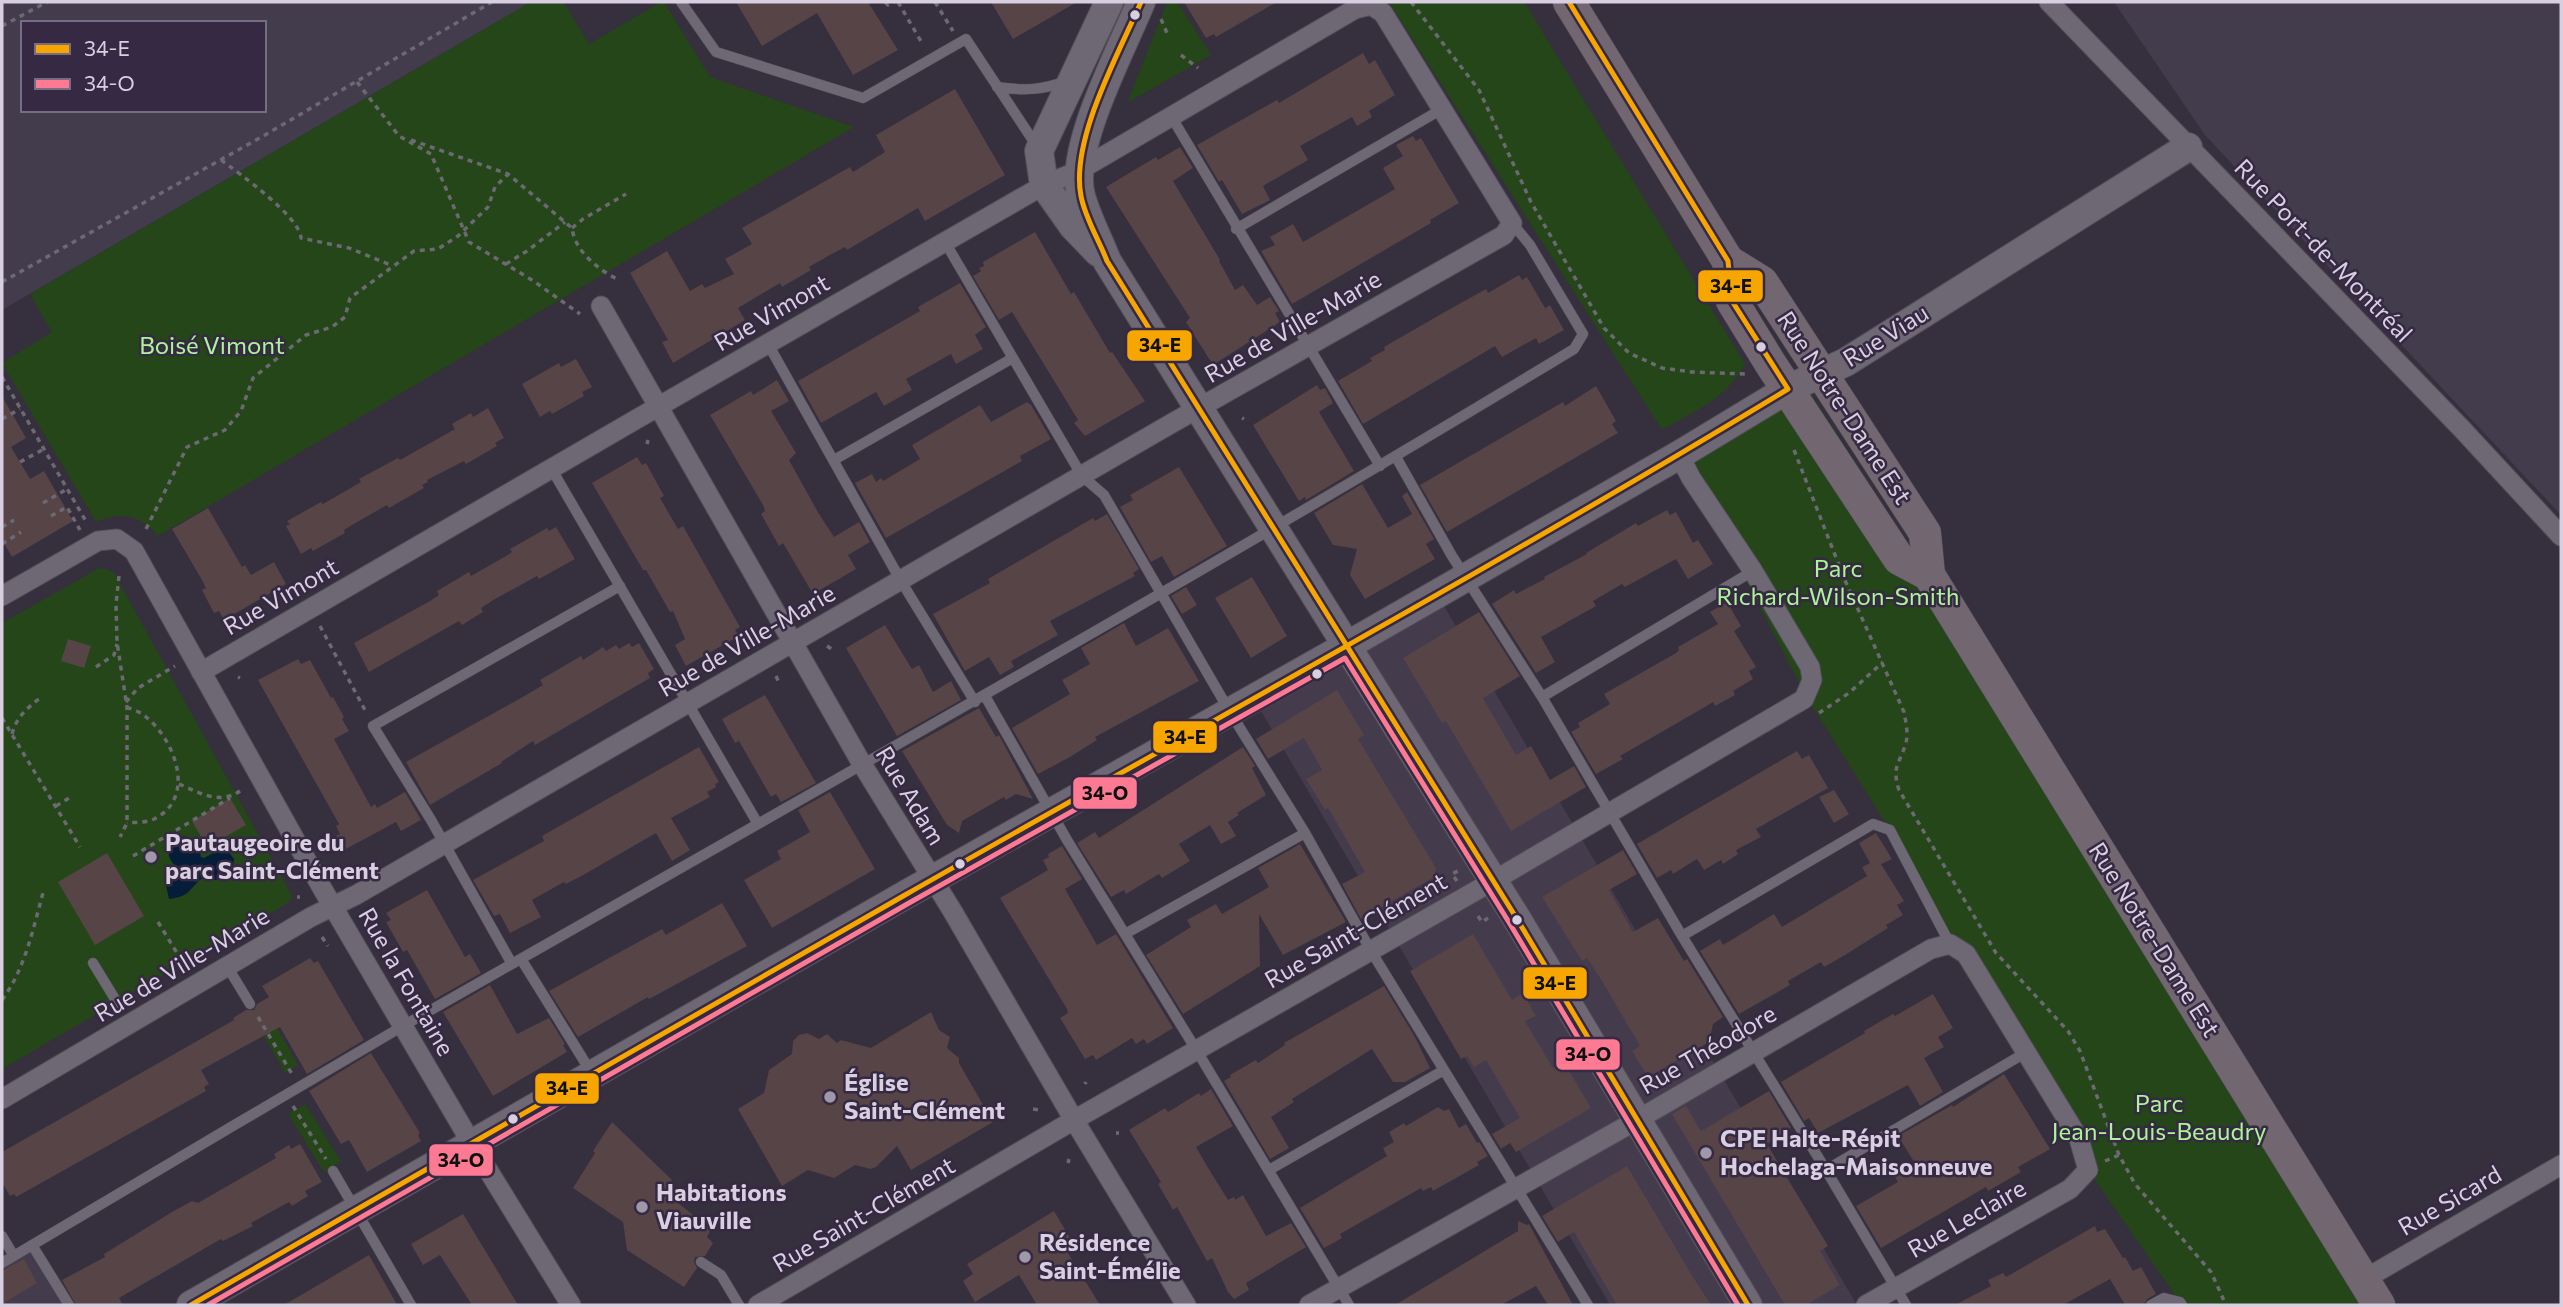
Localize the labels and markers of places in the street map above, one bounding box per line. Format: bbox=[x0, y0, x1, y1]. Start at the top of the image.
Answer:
unlabelled marker bbox=[1128, 8, 1142, 22]
unlabelled marker bbox=[1754, 340, 1768, 354]
unlabelled marker bbox=[1310, 667, 1324, 681]
place label: Pautaugeoire du parc Saint-Clément bbox=[165, 827, 379, 884]
marker: Pautaugeoire du parc Saint-Clément bbox=[143, 849, 159, 865]
unlabelled marker bbox=[953, 857, 967, 871]
unlabelled marker bbox=[1510, 913, 1524, 927]
place label: Église Saint-Clément bbox=[844, 1067, 1005, 1124]
marker: Église Saint-Clément bbox=[822, 1089, 838, 1105]
unlabelled marker bbox=[506, 1112, 520, 1126]
place label: CPE Halte-Répit Hochelaga-Maisonneuve bbox=[1720, 1123, 1993, 1180]
marker: CPE Halte-Répit Hochelaga-Maisonneuve bbox=[1698, 1145, 1714, 1161]
place label: Habitations Viauville bbox=[656, 1177, 787, 1234]
marker: Habitations Viauville bbox=[634, 1199, 650, 1215]
place label: Résidence Saint-Émélie bbox=[1039, 1227, 1181, 1284]
marker: Résidence Saint-Émélie bbox=[1017, 1249, 1033, 1265]

